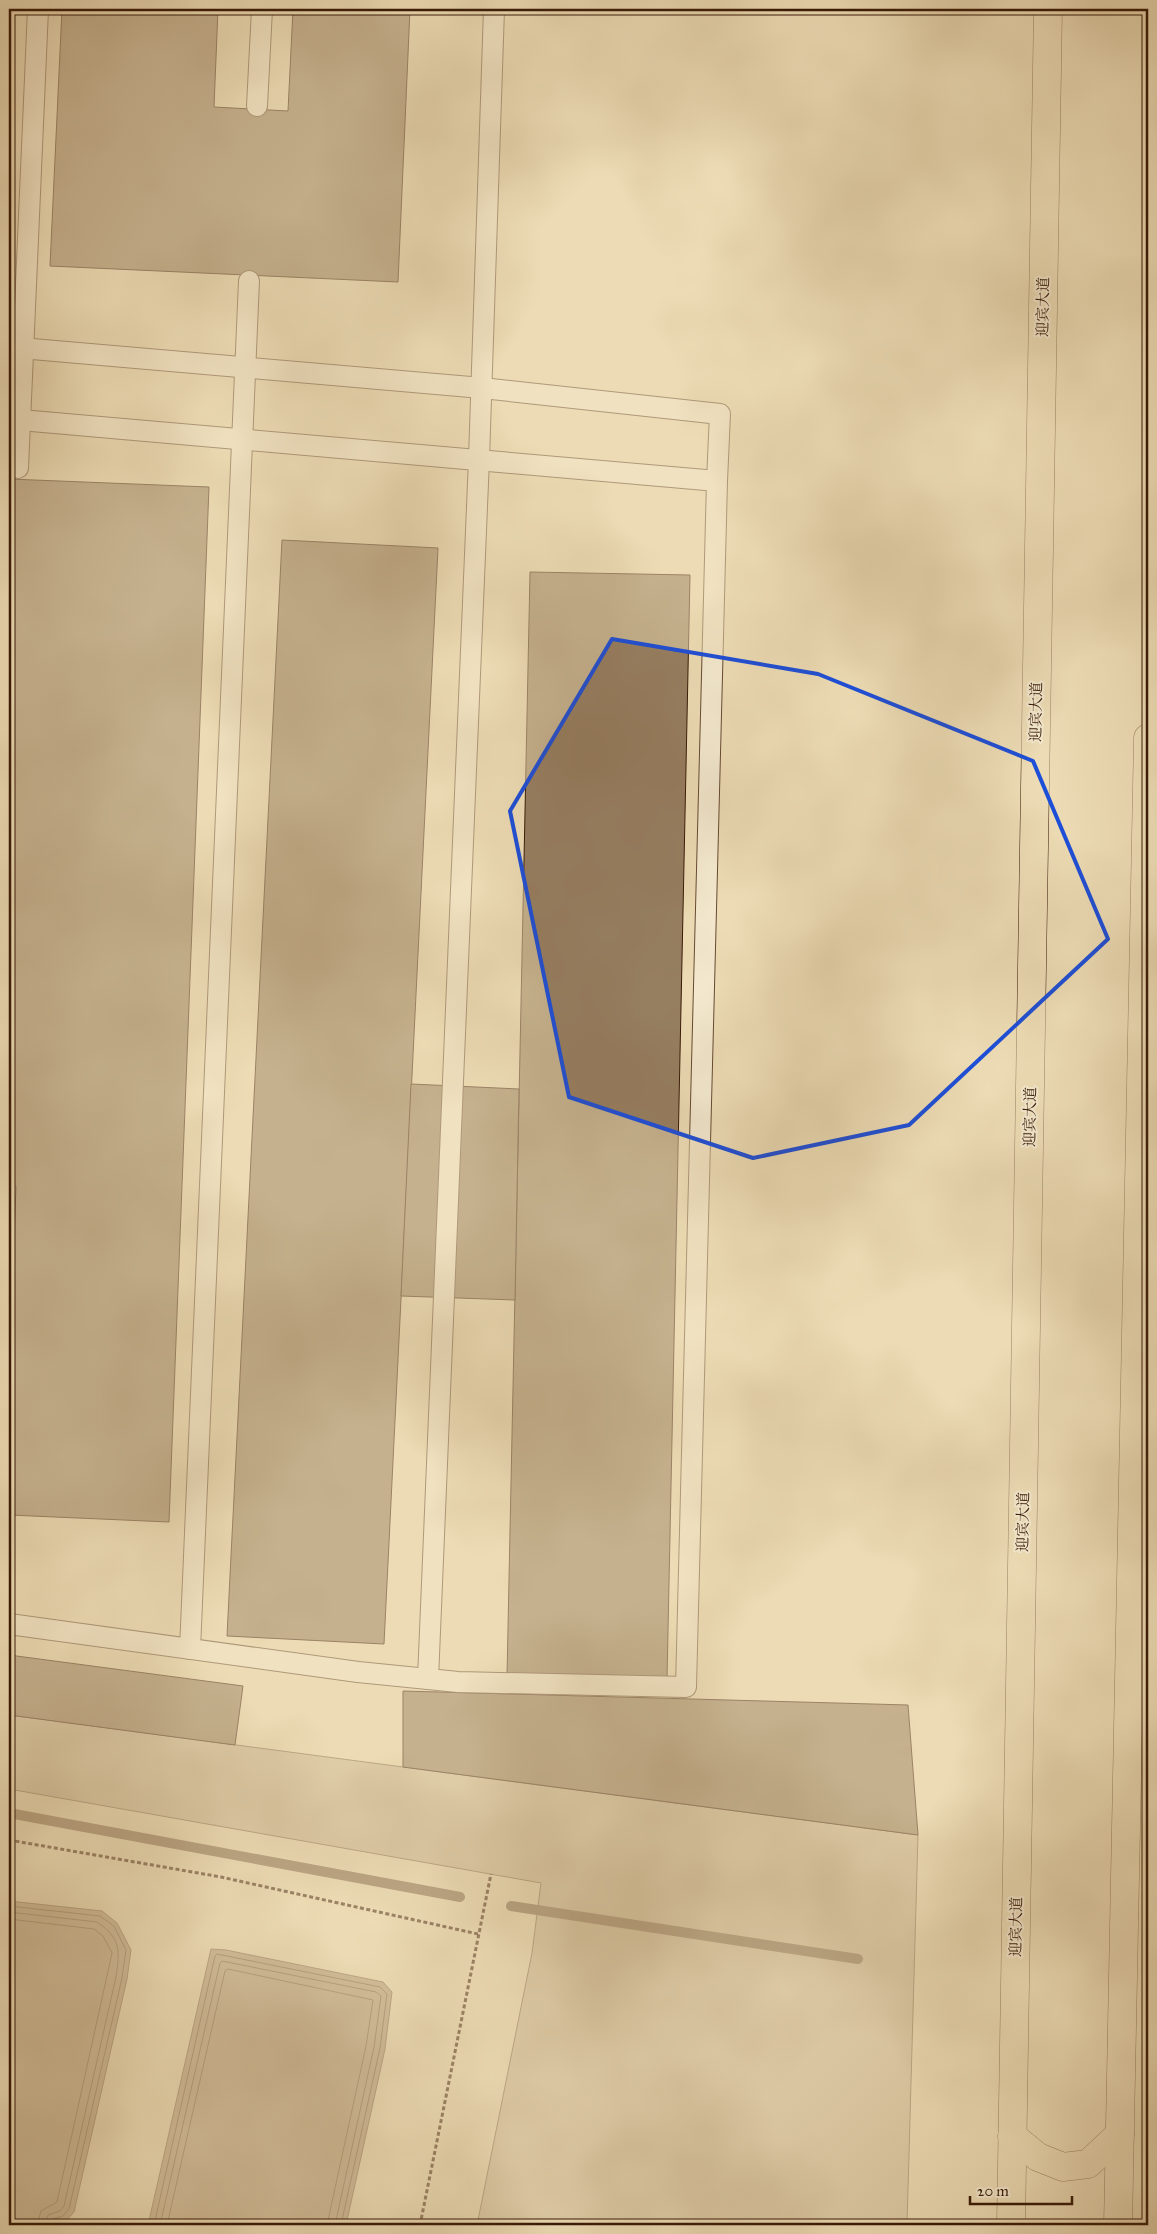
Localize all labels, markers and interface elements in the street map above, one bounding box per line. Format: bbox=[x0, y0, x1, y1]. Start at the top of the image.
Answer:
street label: 迎宾大道 bbox=[1033, 277, 1053, 337]
street label: 迎宾大道 bbox=[1026, 682, 1046, 742]
street label: 迎宾大道 bbox=[1020, 1087, 1040, 1147]
street label: 迎宾大道 bbox=[1013, 1492, 1033, 1552]
street label: 迎宾大道 bbox=[1006, 1897, 1026, 1957]
scale bar bbox=[970, 2174, 1072, 2206]
text: 20 m bbox=[977, 2182, 1009, 2200]

